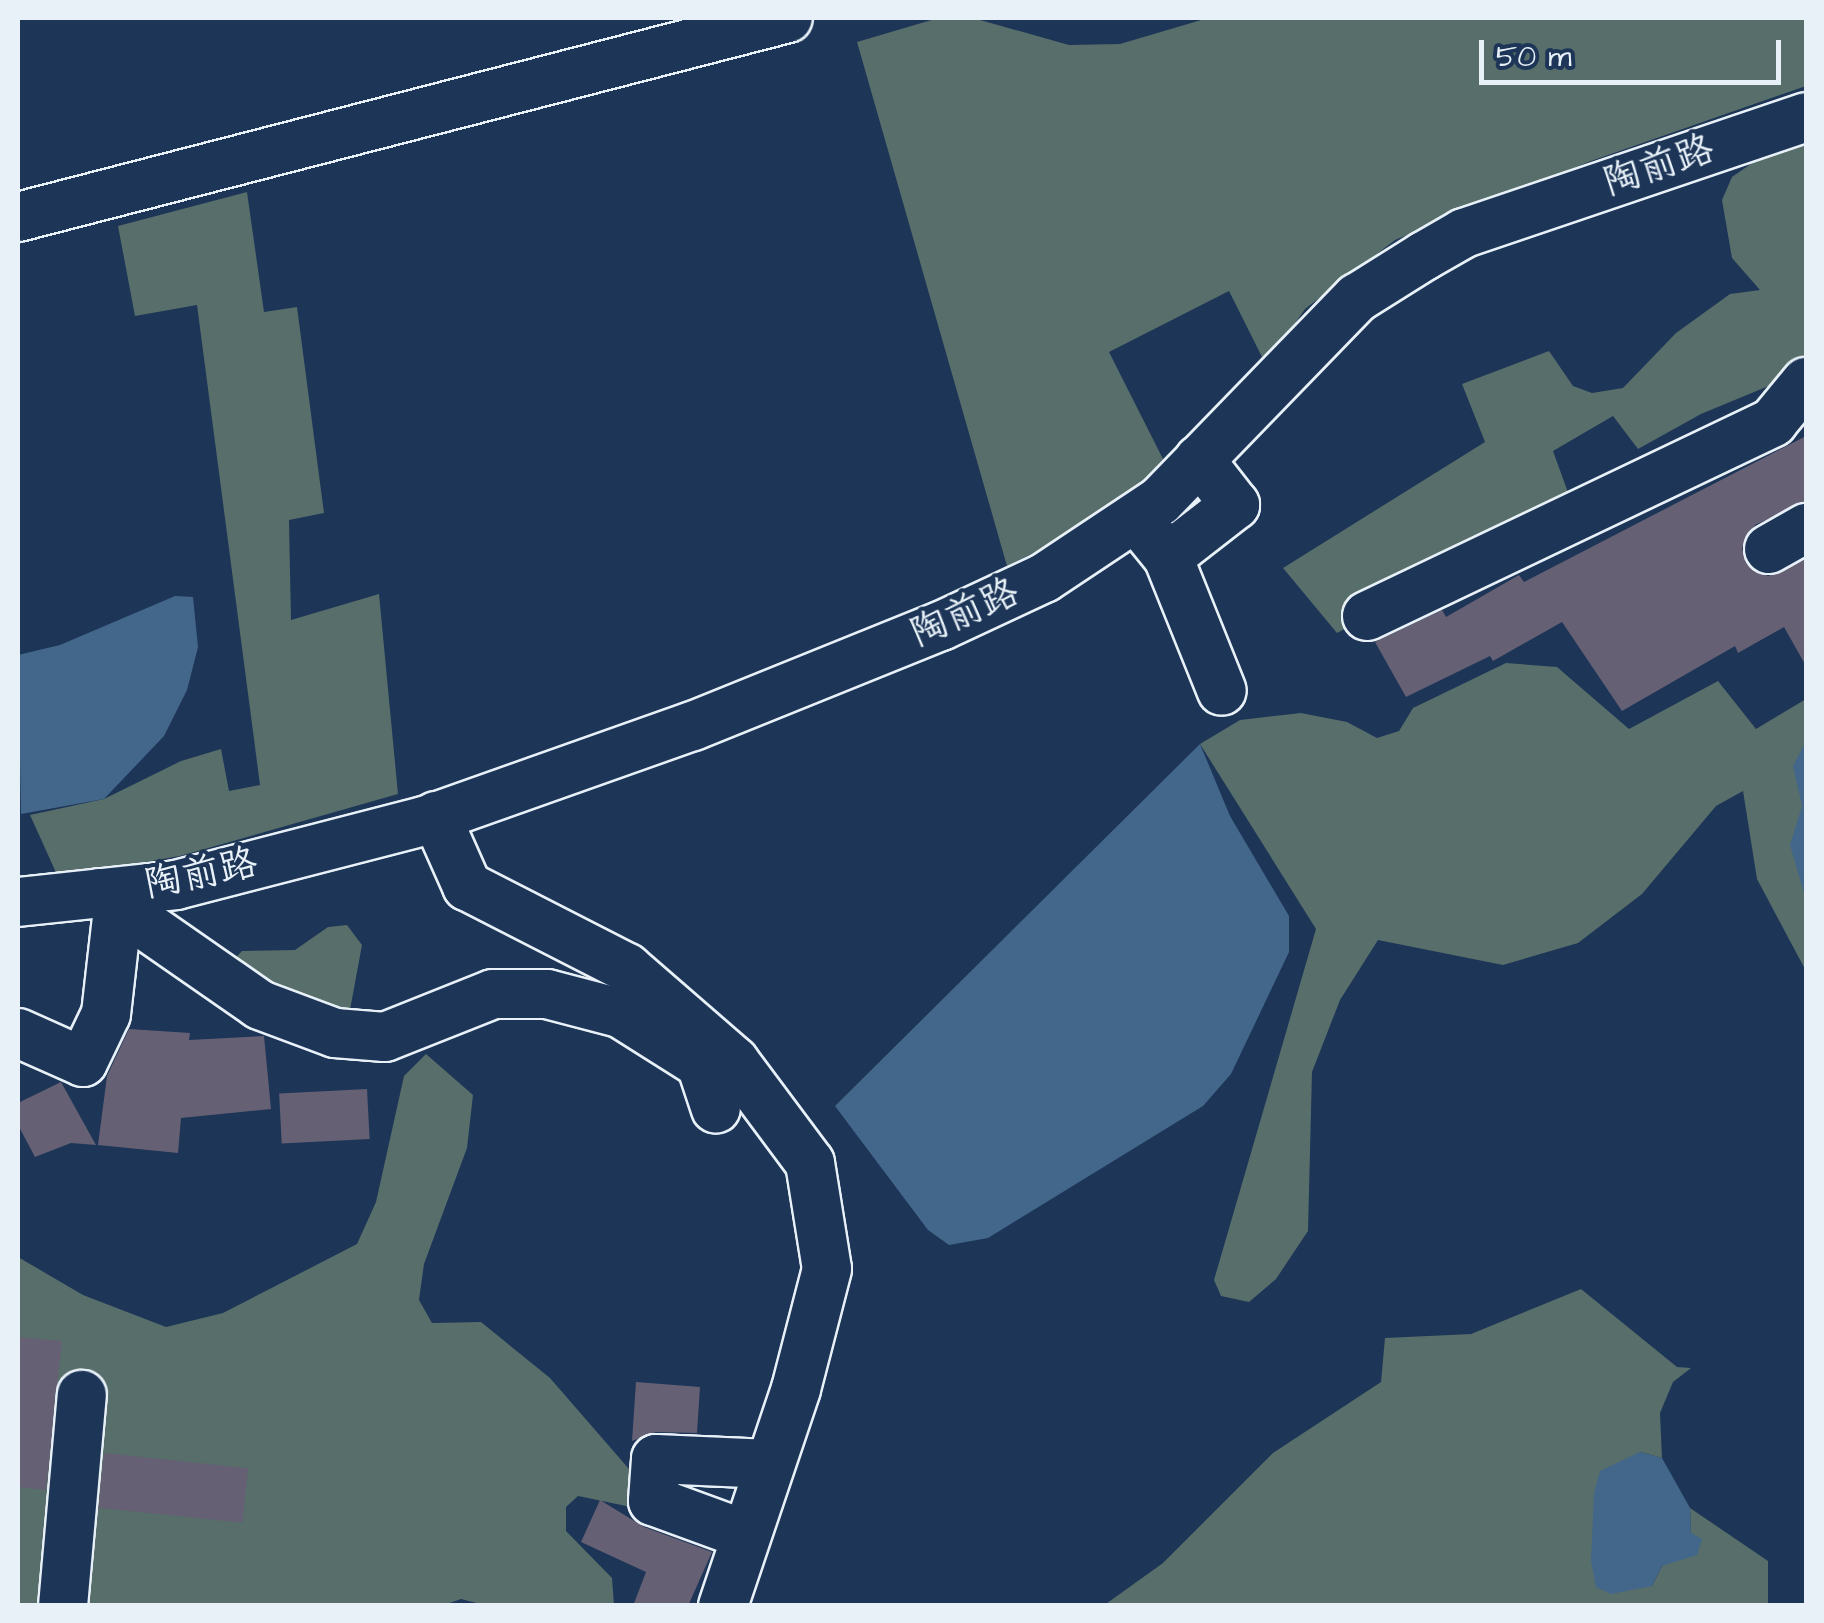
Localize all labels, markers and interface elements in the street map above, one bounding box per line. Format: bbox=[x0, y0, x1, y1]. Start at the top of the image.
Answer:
scale bar bbox=[1484, 20, 1786, 82]
text: 50 m bbox=[1496, 36, 1572, 78]
street label: 陶前路 bbox=[1598, 127, 1720, 207]
street label: 陶前路 bbox=[904, 570, 1026, 658]
street label: 陶前路 bbox=[141, 841, 261, 909]

